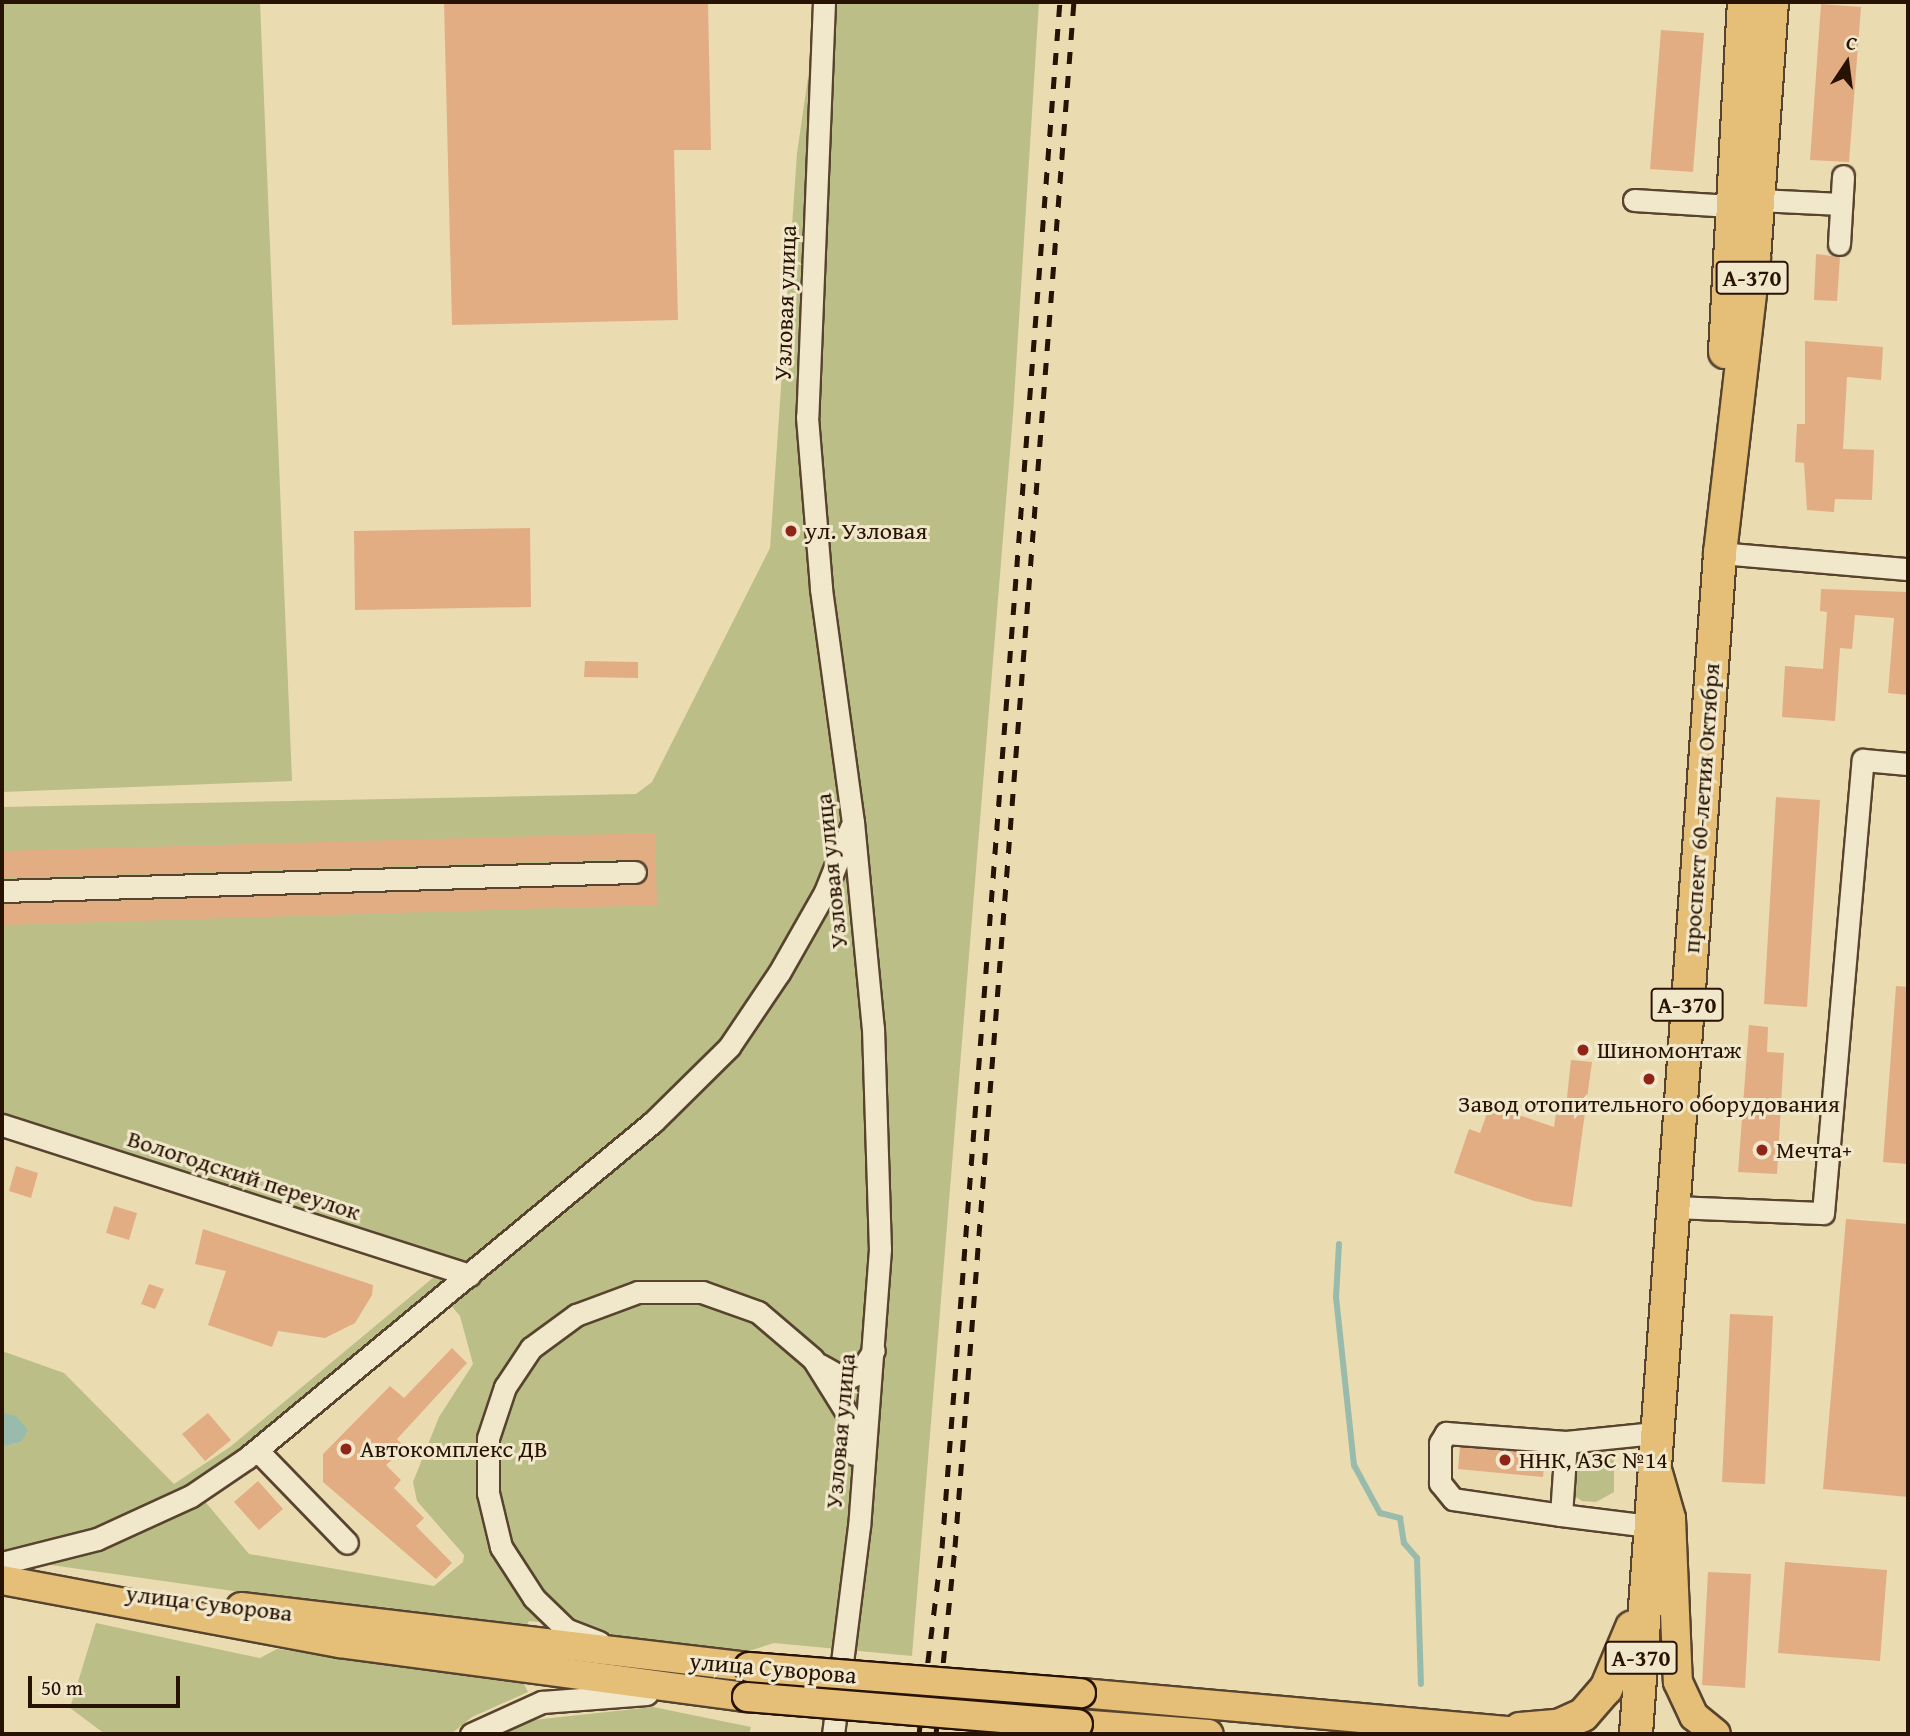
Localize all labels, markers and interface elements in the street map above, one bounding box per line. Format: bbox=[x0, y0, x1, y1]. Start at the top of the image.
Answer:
north arrow bbox=[1812, 28, 1882, 98]
text: С bbox=[1843, 28, 1860, 57]
street label: Узловая улица bbox=[768, 225, 802, 381]
road number: А-370 bbox=[1715, 258, 1789, 298]
place label: ул. Узловая bbox=[805, 517, 927, 545]
marker: ул. Узловая bbox=[783, 523, 799, 539]
street label: проспект 60-летия Октября bbox=[1676, 662, 1726, 954]
street label: Узловая улица bbox=[809, 792, 853, 950]
road number: А-370 bbox=[1650, 986, 1724, 1024]
place label: Шиномонтаж bbox=[1597, 1036, 1741, 1064]
marker: Шиномонтаж bbox=[1575, 1042, 1591, 1058]
marker: Завод отопительного оборудования bbox=[1641, 1071, 1657, 1087]
place label: Завод отопительного оборудования bbox=[1458, 1090, 1840, 1118]
street label: Вологодский переулок bbox=[124, 1124, 364, 1226]
place label: Мечта+ bbox=[1776, 1136, 1852, 1164]
marker: Мечта+ bbox=[1754, 1142, 1770, 1158]
street label: Узловая улица bbox=[819, 1352, 861, 1510]
place label: Автокомплекс ДВ bbox=[360, 1435, 547, 1463]
marker: Автокомплекс ДВ bbox=[338, 1441, 354, 1457]
place label: ННК, АЗС №14 bbox=[1519, 1446, 1668, 1474]
marker: ННК, АЗС №14 bbox=[1497, 1452, 1513, 1468]
street label: улица Суворова bbox=[124, 1578, 294, 1628]
road number: А-370 bbox=[1604, 1638, 1678, 1678]
street label: улица Суворова bbox=[688, 1646, 858, 1690]
scale bar bbox=[32, 1662, 184, 1706]
text: 50 m bbox=[41, 1672, 83, 1703]

